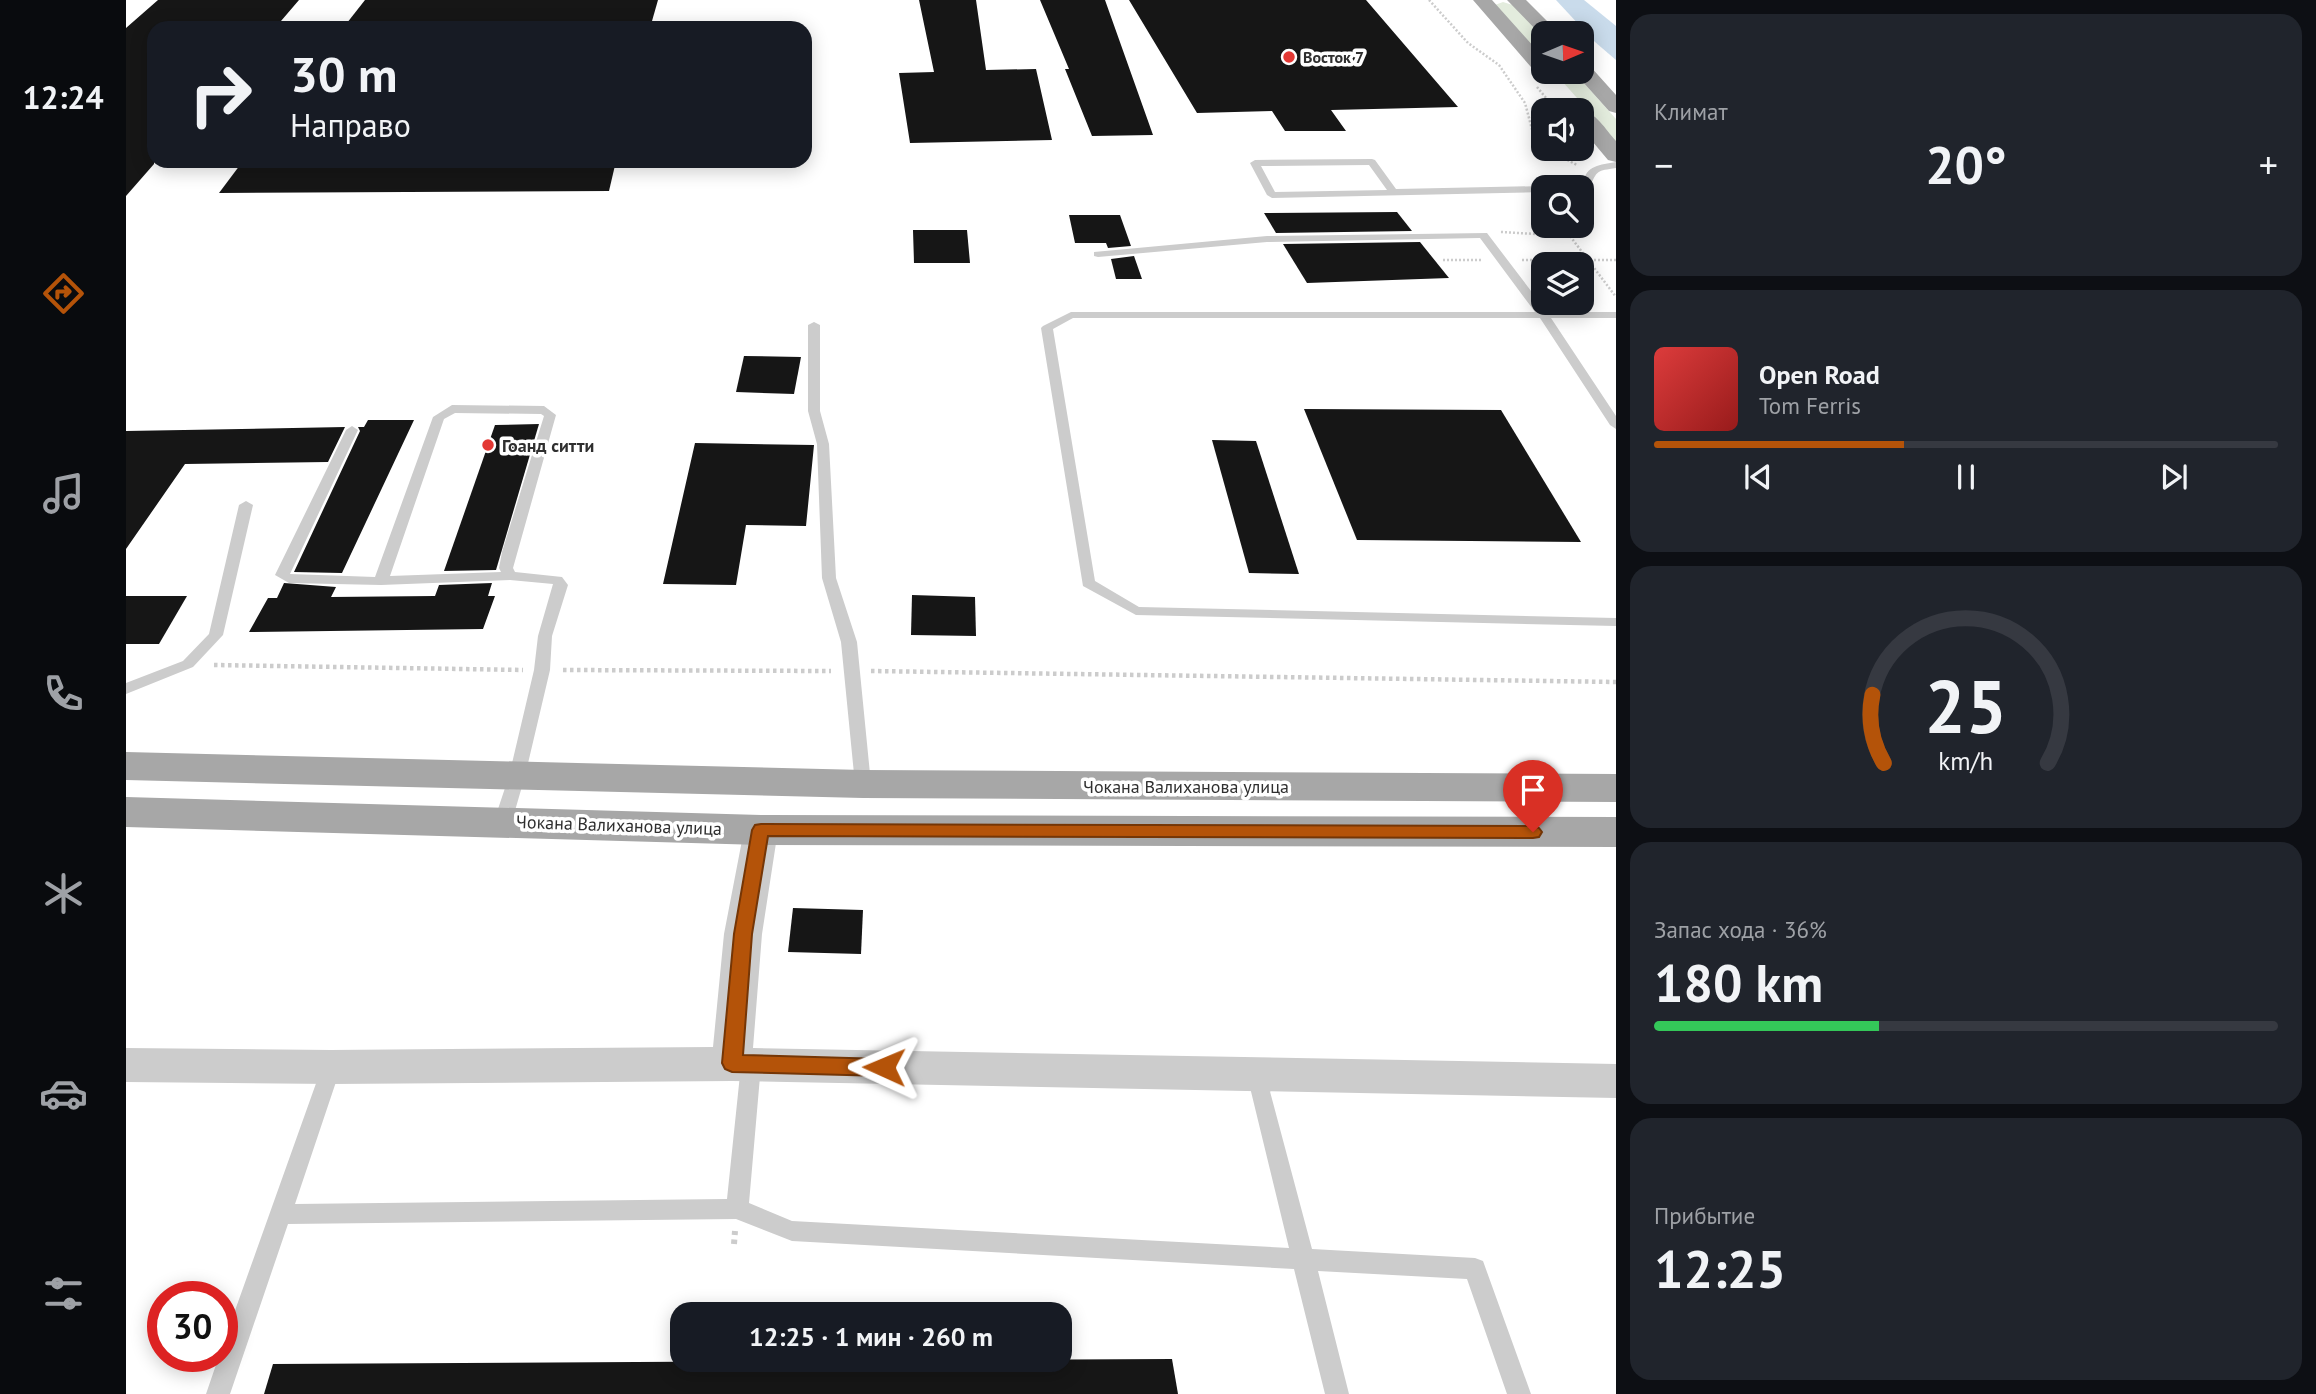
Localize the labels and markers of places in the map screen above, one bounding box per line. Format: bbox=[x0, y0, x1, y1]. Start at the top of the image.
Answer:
place label: Восток 7 bbox=[1303, 47, 1364, 67]
marker: Восток 7 bbox=[1281, 49, 1297, 65]
place label: Гоанд ситти bbox=[502, 434, 594, 457]
marker: Гоанд ситти bbox=[480, 437, 496, 453]
pin bbox=[1503, 760, 1563, 832]

